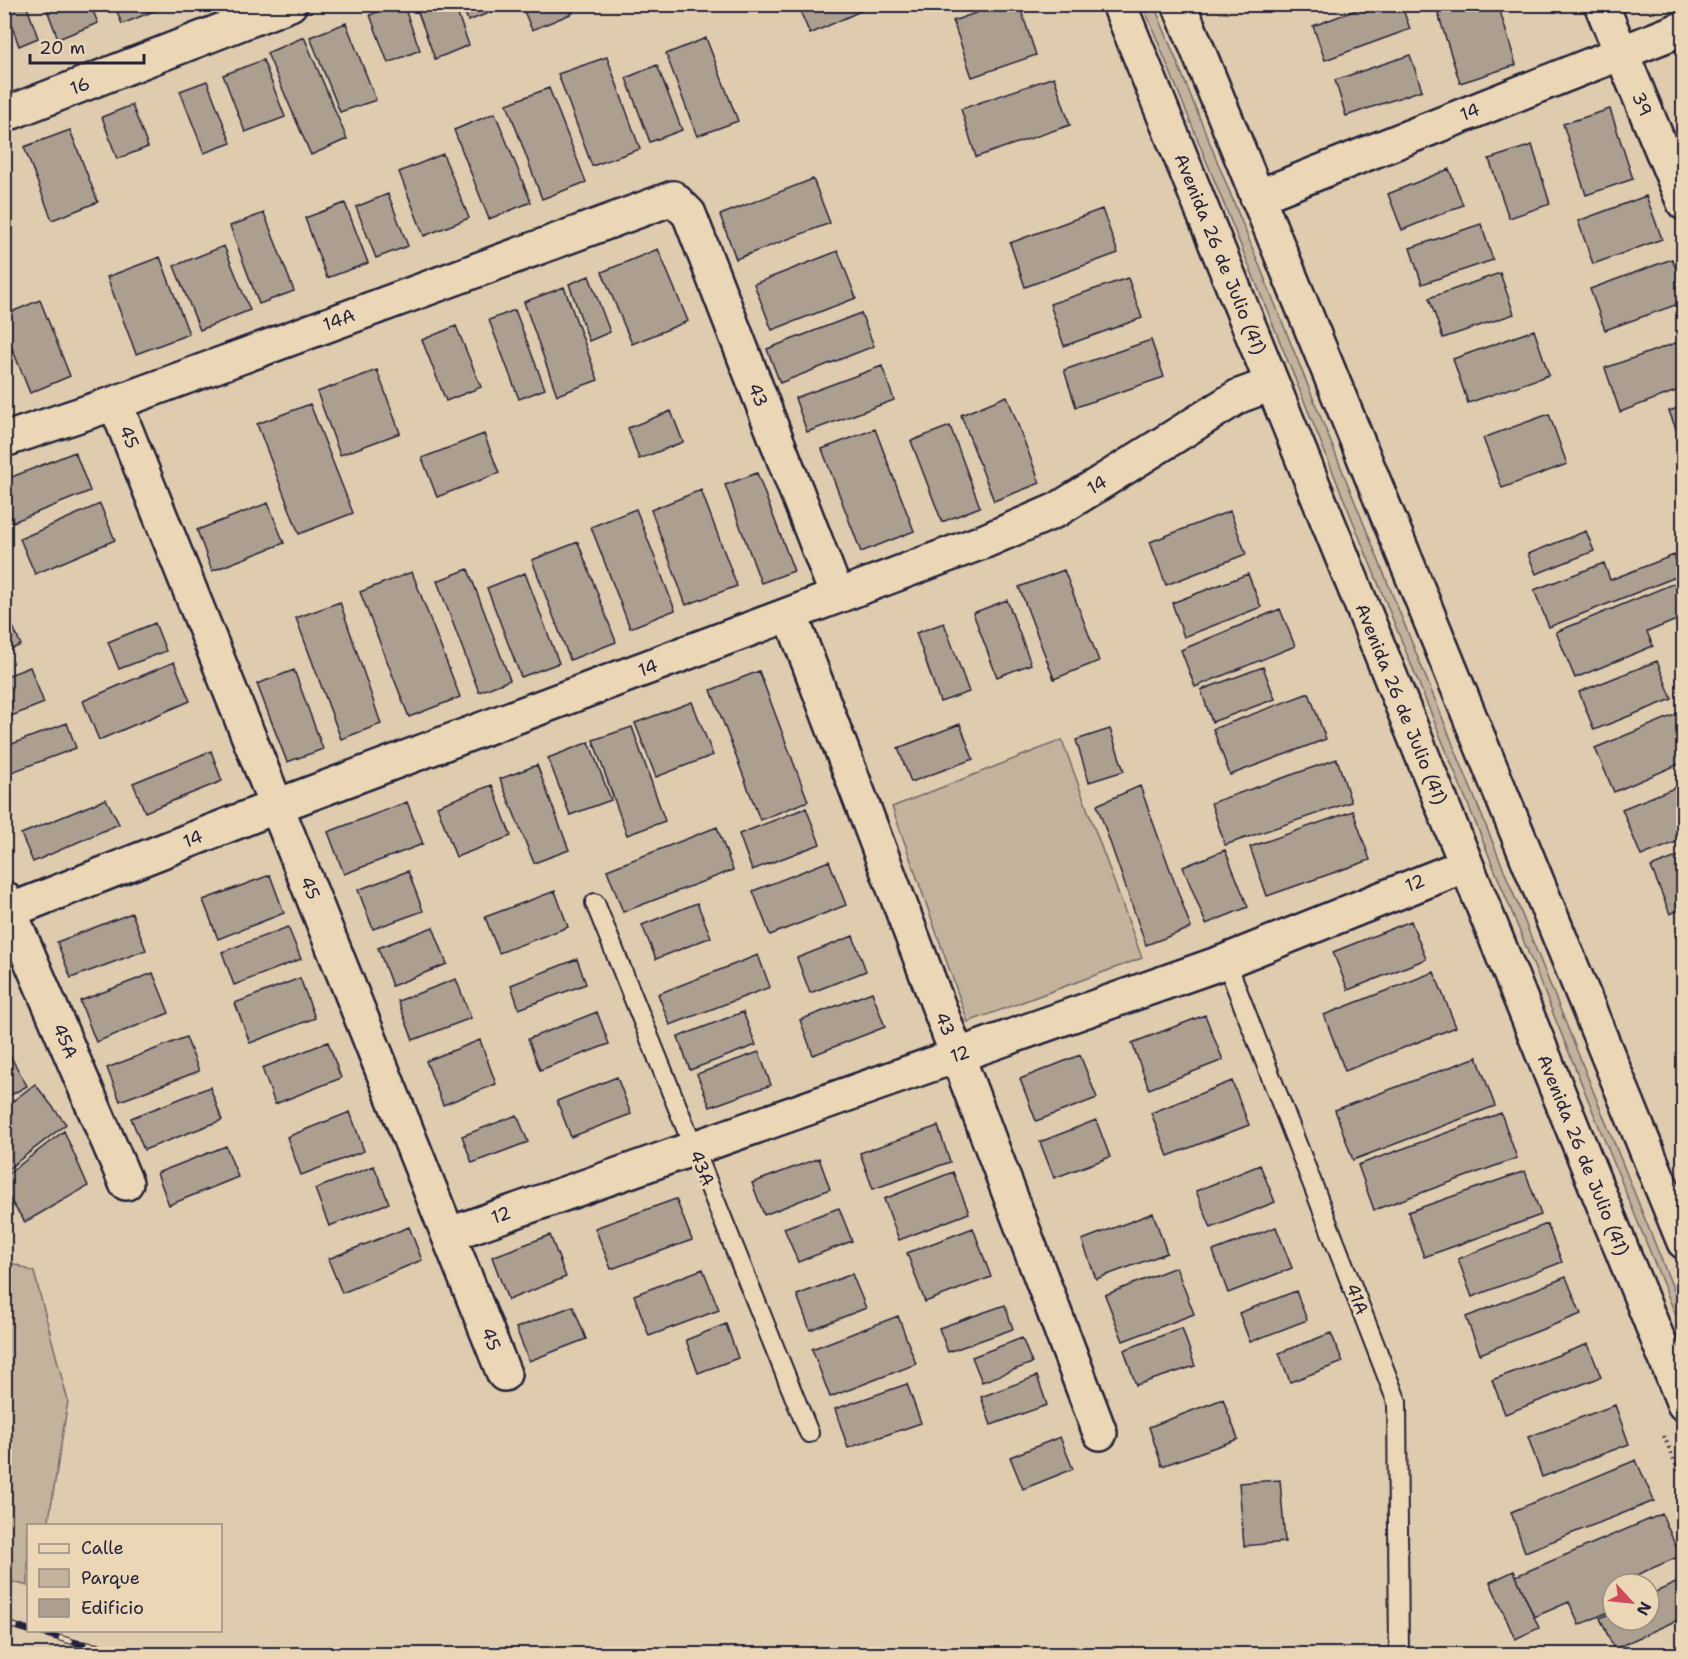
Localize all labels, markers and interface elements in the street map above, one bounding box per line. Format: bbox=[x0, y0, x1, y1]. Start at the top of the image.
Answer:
scale bar bbox=[30, 27, 144, 65]
text: 20 m bbox=[39, 36, 85, 60]
street label: 16 bbox=[67, 71, 93, 101]
street label: 39 bbox=[1626, 88, 1658, 120]
street label: 14 bbox=[1457, 97, 1483, 127]
street label: Avenida 26 de Julio (41) bbox=[1169, 150, 1271, 358]
street label: 14A bbox=[320, 303, 358, 337]
street label: 43 bbox=[742, 380, 774, 410]
street label: 45 bbox=[114, 422, 144, 452]
street label: 14 bbox=[1082, 470, 1112, 500]
street label: Avenida 26 de Julio (41) bbox=[1350, 600, 1452, 808]
street label: 14 bbox=[635, 653, 661, 683]
street label: 14 bbox=[180, 824, 206, 854]
street label: 12 bbox=[1402, 868, 1428, 898]
street label: 45 bbox=[295, 873, 325, 903]
street label: 43 bbox=[929, 1009, 961, 1039]
street label: 45A bbox=[47, 1020, 83, 1062]
street label: 12 bbox=[947, 1040, 973, 1068]
street label: Avenida 26 de Julio (41) bbox=[1532, 1051, 1634, 1259]
street label: 43A bbox=[684, 1146, 720, 1190]
street label: 12 bbox=[488, 1200, 514, 1230]
street label: 41A bbox=[1340, 1280, 1374, 1318]
street label: 45 bbox=[476, 1324, 506, 1354]
legend bbox=[27, 1524, 222, 1632]
text: Calle bbox=[81, 1536, 124, 1560]
text: Parque bbox=[81, 1566, 140, 1590]
north arrow bbox=[1601, 1572, 1661, 1632]
text: Edificio bbox=[81, 1596, 144, 1620]
text: N bbox=[1632, 1598, 1656, 1619]

